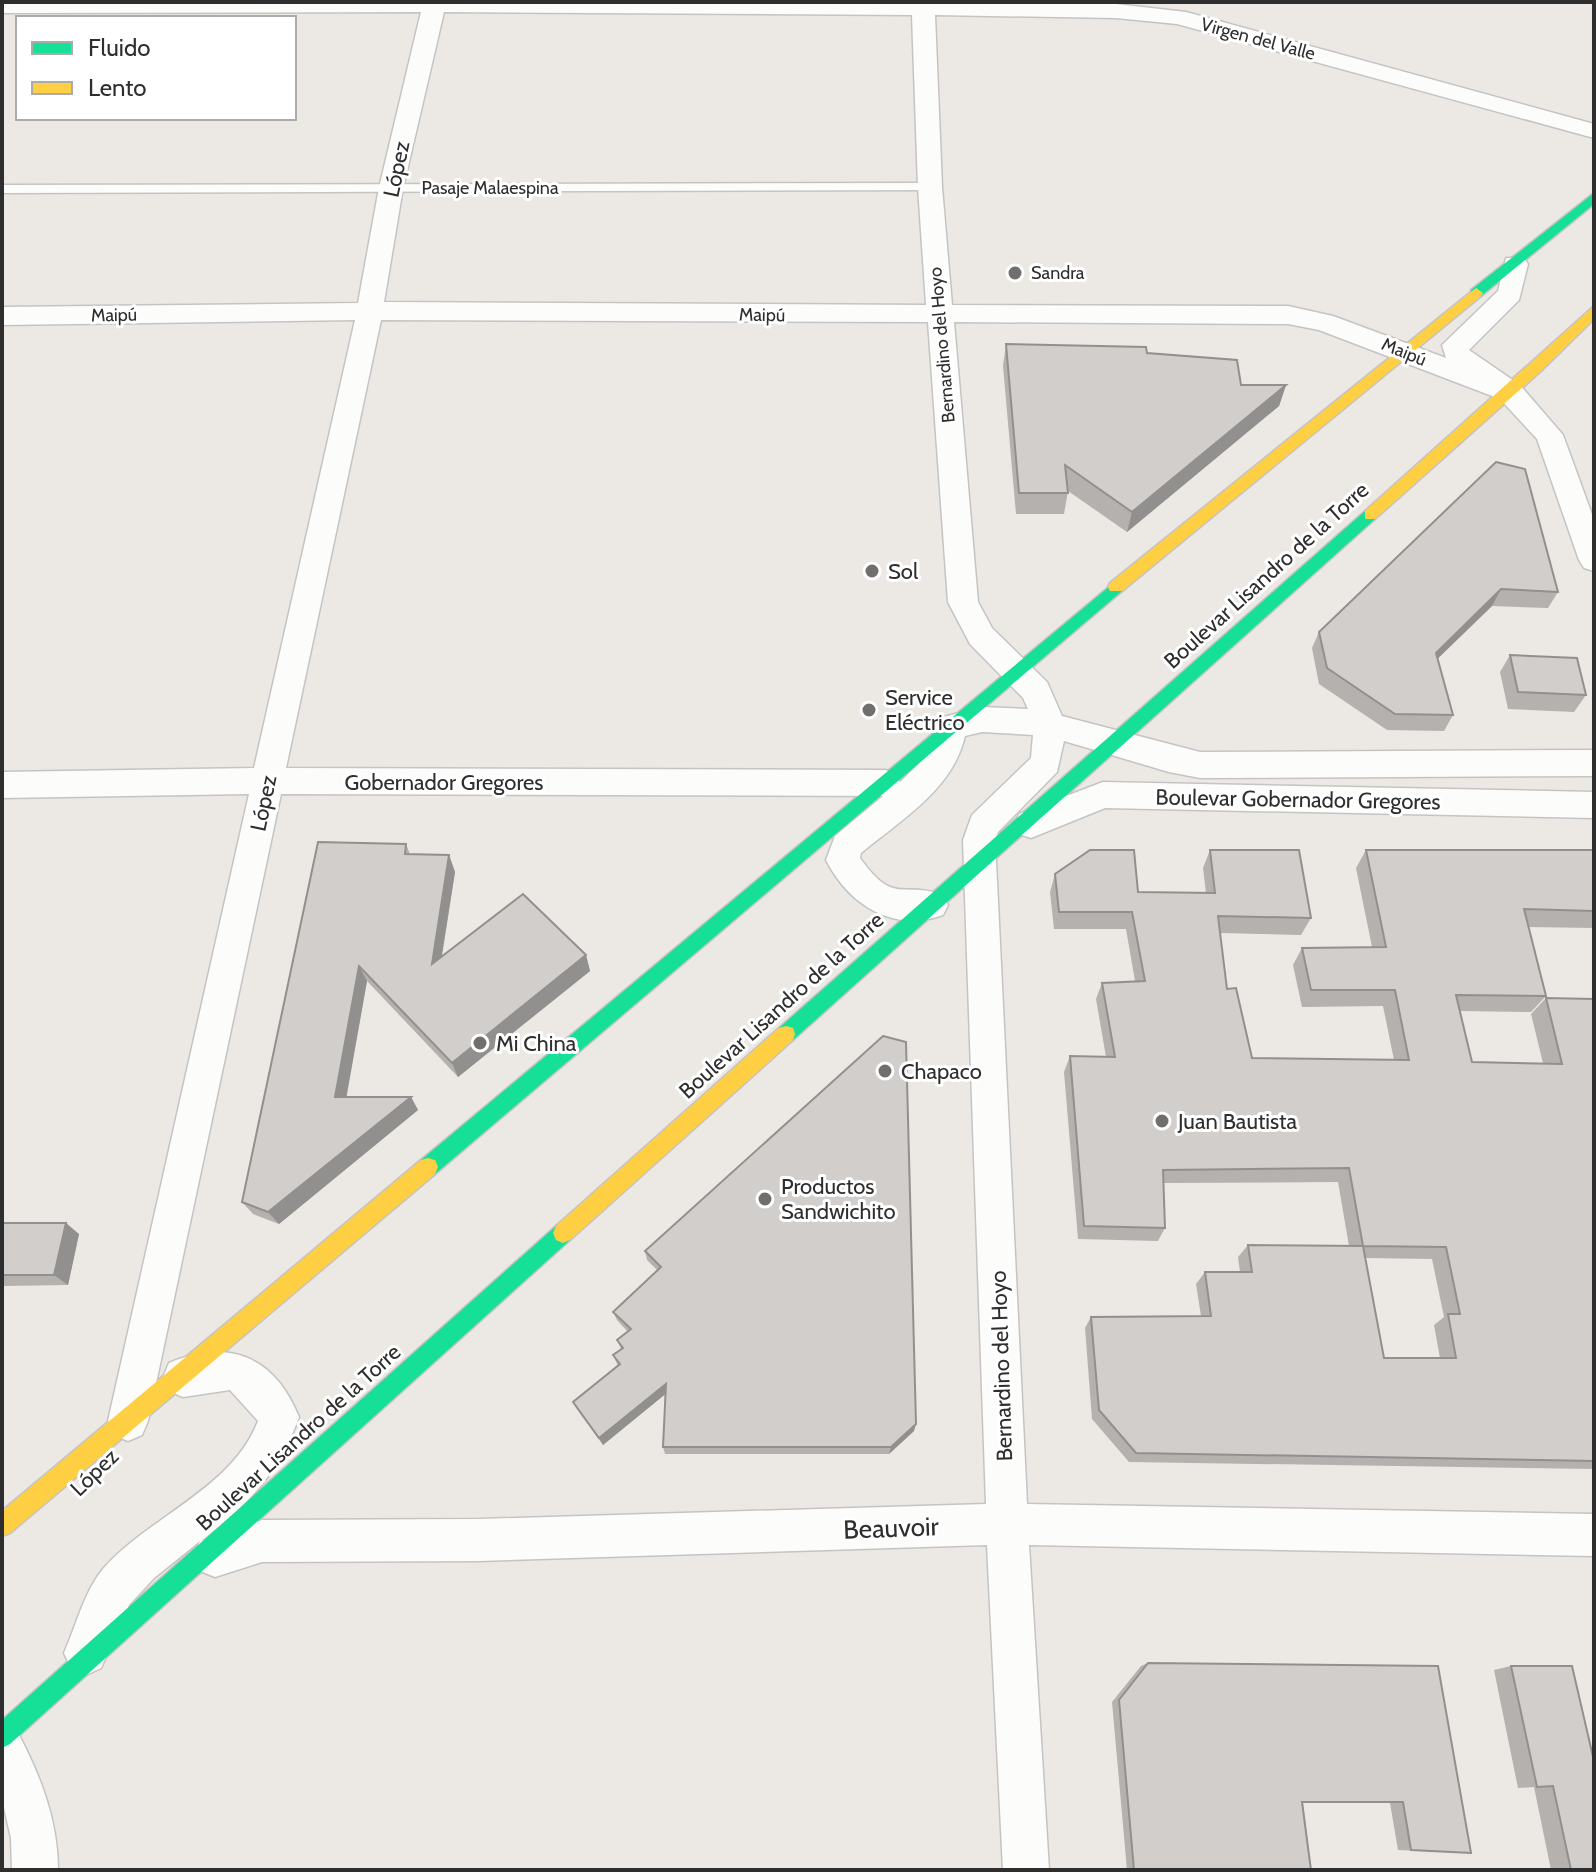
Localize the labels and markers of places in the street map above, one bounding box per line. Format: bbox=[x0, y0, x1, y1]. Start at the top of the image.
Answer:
place label: Sandra bbox=[1031, 262, 1085, 284]
marker: Sandra bbox=[1006, 264, 1024, 282]
place label: Sol bbox=[888, 558, 919, 585]
marker: Sol bbox=[863, 562, 881, 580]
place label: Service Eléctrico bbox=[885, 684, 965, 736]
marker: Service Eléctrico bbox=[860, 701, 878, 719]
place label: Mi China bbox=[496, 1030, 577, 1057]
marker: Mi China bbox=[471, 1034, 489, 1052]
place label: Chapaco bbox=[901, 1058, 982, 1085]
marker: Chapaco bbox=[876, 1062, 894, 1080]
place label: Juan Bautista bbox=[1177, 1108, 1298, 1135]
marker: Juan Bautista bbox=[1153, 1112, 1171, 1130]
place label: Productos Sandwichito bbox=[781, 1173, 896, 1225]
marker: Productos Sandwichito bbox=[756, 1190, 774, 1208]

